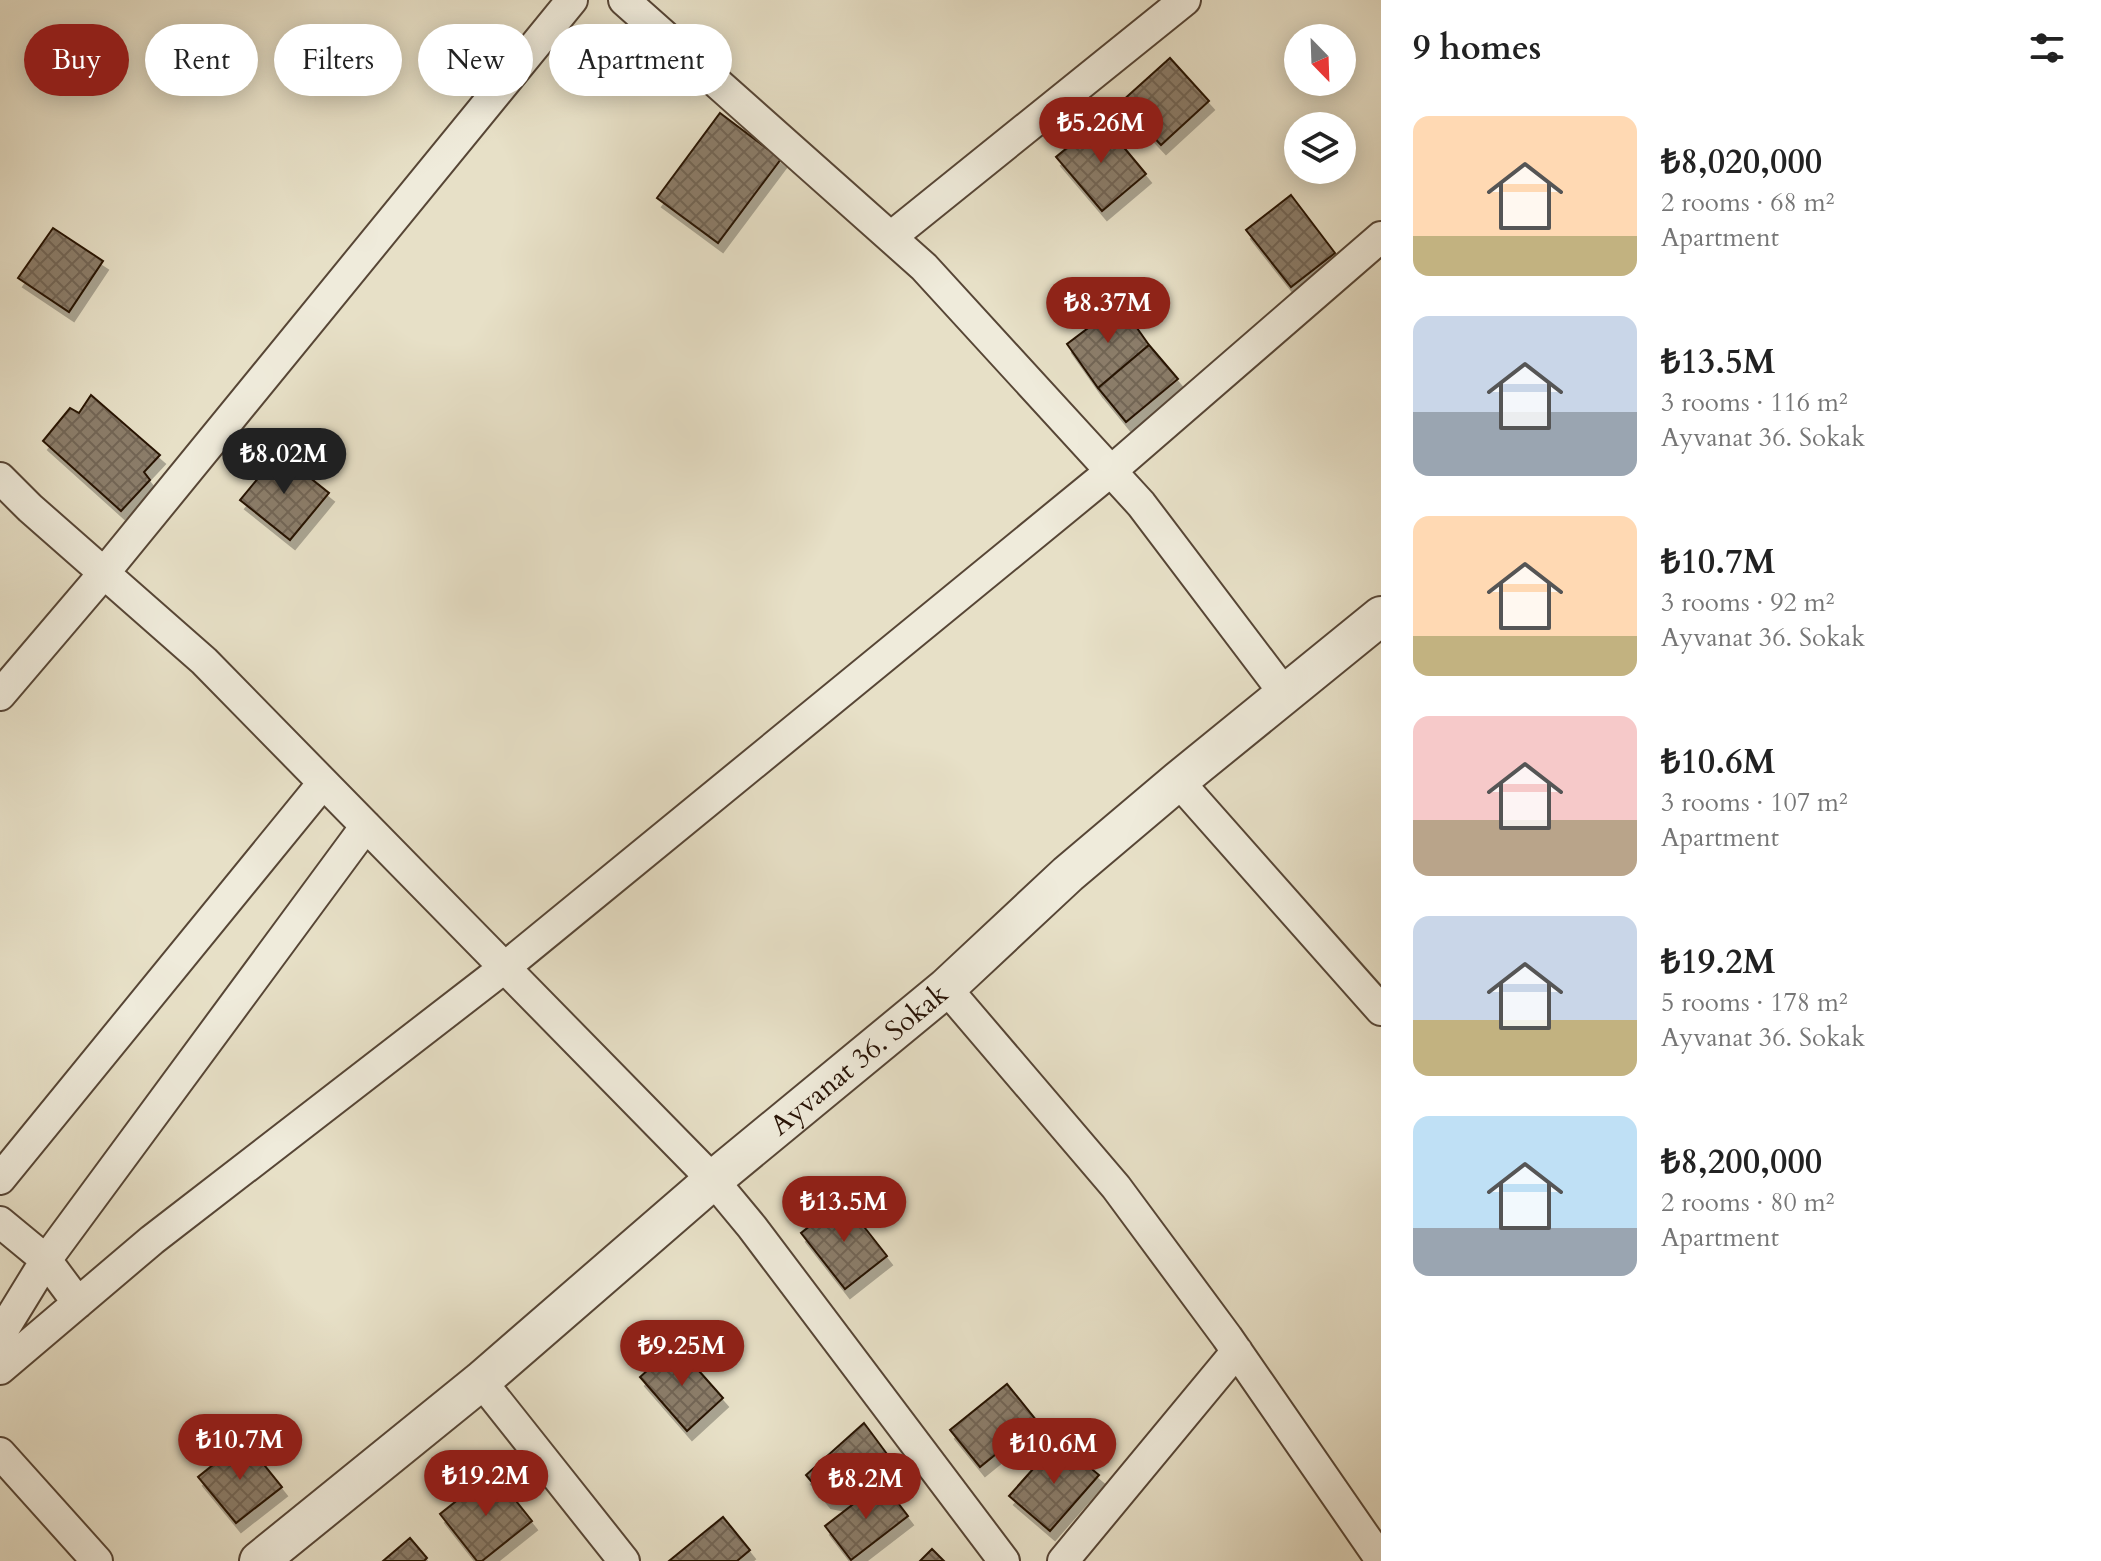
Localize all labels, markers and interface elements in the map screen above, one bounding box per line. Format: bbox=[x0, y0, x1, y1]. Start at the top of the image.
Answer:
chip: Buy bbox=[24, 24, 129, 96]
chip: Rent bbox=[145, 24, 258, 96]
chip: Filters bbox=[274, 24, 402, 96]
chip: New bbox=[418, 24, 533, 96]
chip: Apartment bbox=[549, 24, 732, 96]
north arrow bbox=[1284, 24, 1356, 96]
map controls bbox=[1284, 24, 1356, 184]
text: 9 homes bbox=[1413, 25, 1541, 71]
icon: filters bbox=[2025, 26, 2069, 70]
pin: ₺5.26M bbox=[1036, 97, 1166, 165]
text: ₺5.26M bbox=[1057, 105, 1145, 140]
button: layers bbox=[1284, 112, 1356, 184]
text: ₺8,020,000 bbox=[1661, 139, 1822, 185]
icon: home bbox=[1477, 148, 1573, 244]
text: 2 rooms · 68 m² bbox=[1661, 185, 1834, 220]
text: Apartment bbox=[1661, 220, 1779, 255]
pin: ₺8.37M bbox=[1043, 277, 1173, 345]
text: ₺8.37M bbox=[1064, 285, 1152, 320]
text: ₺13.5M bbox=[1661, 339, 1776, 385]
icon: home bbox=[1477, 348, 1573, 444]
text: 3 rooms · 116 m² bbox=[1661, 385, 1848, 420]
text: Ayvanat 36. Sokak bbox=[1661, 420, 1865, 455]
pin: ₺8.02M bbox=[219, 428, 349, 496]
text: ₺8.02M bbox=[240, 436, 328, 471]
text: ₺10.7M bbox=[1661, 539, 1776, 585]
icon: home bbox=[1477, 548, 1573, 644]
text: 3 rooms · 92 m² bbox=[1661, 585, 1834, 620]
text: Ayvanat 36. Sokak bbox=[1661, 620, 1865, 655]
text: ₺10.6M bbox=[1661, 739, 1776, 785]
icon: home bbox=[1477, 748, 1573, 844]
text: 3 rooms · 107 m² bbox=[1661, 785, 1848, 820]
text: Apartment bbox=[1661, 820, 1779, 855]
text: ₺19.2M bbox=[1661, 939, 1776, 985]
icon: home bbox=[1477, 948, 1573, 1044]
street label: Ayvanat 36. Sokak bbox=[762, 975, 956, 1144]
text: 5 rooms · 178 m² bbox=[1661, 985, 1848, 1020]
text: Ayvanat 36. Sokak bbox=[1661, 1020, 1865, 1055]
text: ₺8,200,000 bbox=[1661, 1139, 1822, 1185]
icon: home bbox=[1477, 1148, 1573, 1244]
pin: ₺13.5M bbox=[779, 1176, 909, 1244]
text: ₺13.5M bbox=[800, 1184, 888, 1219]
text: 2 rooms · 80 m² bbox=[1661, 1185, 1834, 1220]
text: Apartment bbox=[1661, 1220, 1779, 1255]
pin: ₺9.25M bbox=[617, 1320, 747, 1388]
text: ₺9.25M bbox=[638, 1328, 726, 1363]
pin: ₺10.7M bbox=[175, 1414, 305, 1482]
pin: ₺10.6M bbox=[989, 1418, 1119, 1486]
text: ₺10.7M bbox=[196, 1422, 284, 1457]
text: ₺10.6M bbox=[1010, 1426, 1098, 1461]
pin: ₺19.2M bbox=[421, 1450, 551, 1518]
pin: ₺8.2M bbox=[810, 1453, 922, 1521]
text: ₺19.2M bbox=[442, 1458, 530, 1493]
text: ₺8.2M bbox=[829, 1461, 903, 1496]

